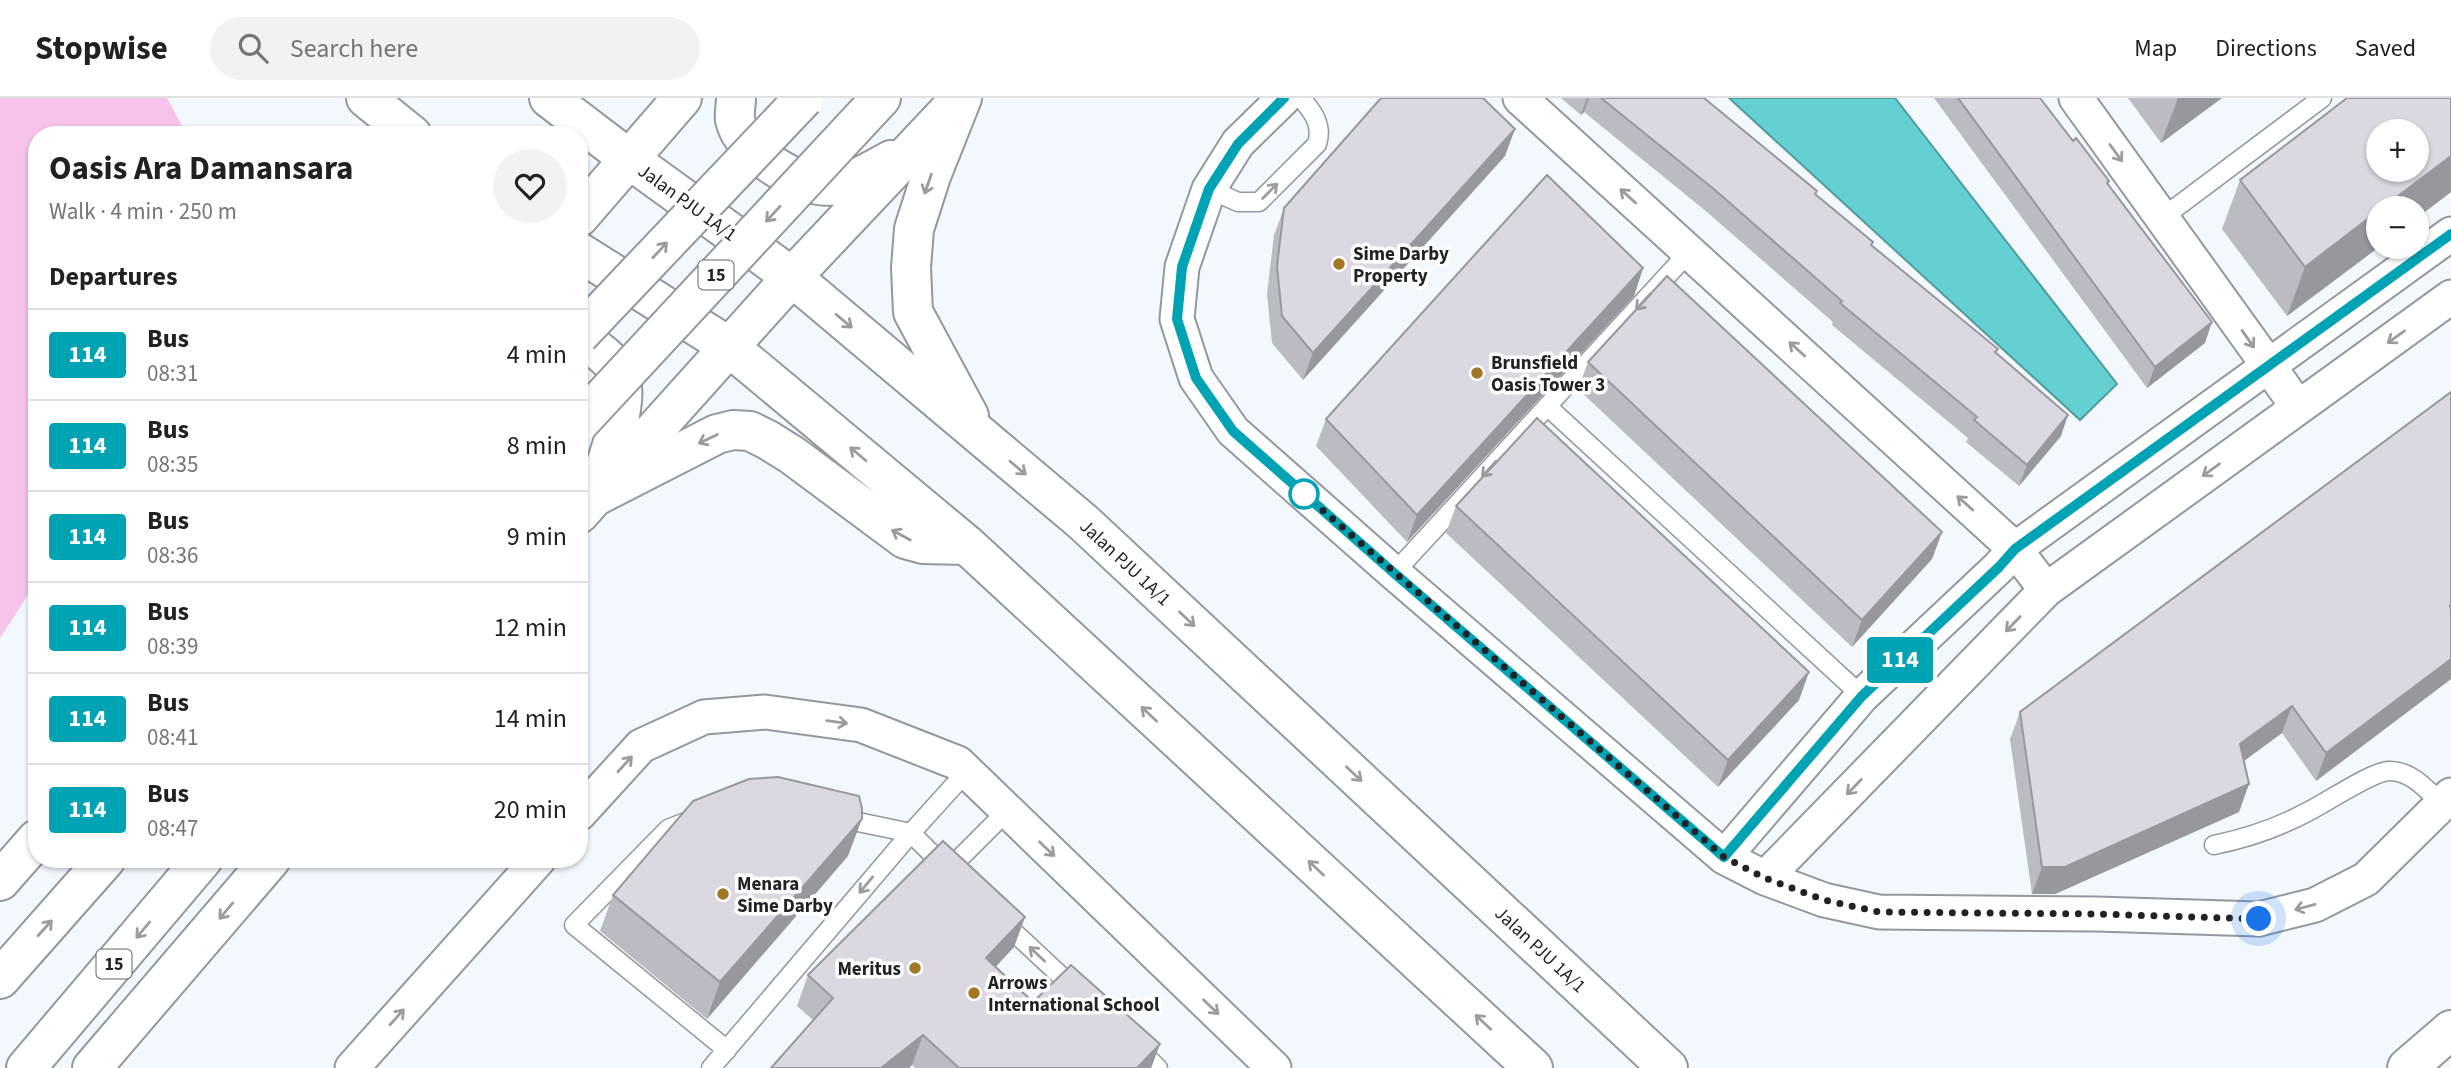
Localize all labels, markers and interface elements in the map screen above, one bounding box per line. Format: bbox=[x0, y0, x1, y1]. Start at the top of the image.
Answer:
search box bbox=[210, 17, 700, 80]
text: Stopwise bbox=[35, 25, 168, 72]
icon: search bbox=[234, 29, 272, 67]
text: Search here bbox=[290, 30, 418, 67]
text: Map bbox=[2134, 31, 2177, 66]
text: Directions bbox=[2215, 31, 2317, 66]
text: Saved bbox=[2355, 31, 2416, 66]
map controls bbox=[2366, 119, 2429, 259]
button: + bbox=[2366, 119, 2429, 182]
one-way arrow bbox=[2108, 144, 2123, 163]
text: Oasis Ara Damansara bbox=[49, 145, 354, 192]
button: heart bbox=[493, 149, 567, 223]
street label: Jalan PJU 1A/1 bbox=[632, 158, 742, 248]
one-way arrow bbox=[921, 173, 933, 195]
one-way arrow bbox=[1261, 183, 1278, 200]
one-way arrow bbox=[1620, 188, 1637, 205]
text: Walk · 4 min · 250 m bbox=[49, 195, 237, 228]
button: − bbox=[2366, 196, 2429, 259]
one-way arrow bbox=[765, 205, 782, 222]
place label: Sime Darby Property bbox=[1353, 241, 1449, 290]
one-way arrow bbox=[651, 242, 668, 259]
marker: Sime Darby Property bbox=[1331, 256, 1347, 272]
text: Departures bbox=[49, 258, 177, 295]
road number: 15 bbox=[698, 260, 734, 290]
one-way arrow bbox=[1635, 293, 1651, 311]
one-way arrow bbox=[835, 313, 853, 329]
text: Bus bbox=[147, 320, 189, 357]
one-way arrow bbox=[2241, 329, 2255, 348]
one-way arrow bbox=[2387, 329, 2406, 344]
text: 4 min bbox=[507, 336, 567, 373]
text: 114 bbox=[68, 337, 107, 372]
one-way arrow bbox=[1788, 342, 1806, 358]
place label: Brunsfield Oasis Tower 3 bbox=[1491, 350, 1605, 399]
text: 08:31 bbox=[147, 357, 198, 390]
marker: Brunsfield Oasis Tower 3 bbox=[1469, 365, 1485, 381]
text: Bus bbox=[147, 411, 189, 448]
text: 8 min bbox=[507, 427, 567, 464]
text: 114 bbox=[68, 428, 107, 463]
one-way arrow bbox=[698, 433, 719, 446]
one-way arrow bbox=[849, 446, 867, 462]
text: 08:35 bbox=[147, 448, 198, 481]
one-way arrow bbox=[1008, 460, 1026, 475]
one-way arrow bbox=[1481, 460, 1497, 478]
one-way arrow bbox=[2202, 462, 2221, 477]
unlabelled marker bbox=[1289, 479, 1319, 509]
one-way arrow bbox=[1957, 494, 1974, 511]
text: Bus bbox=[147, 502, 189, 539]
street label: Jalan PJU 1A/1 bbox=[1073, 514, 1177, 613]
text: 9 min bbox=[507, 518, 567, 555]
text: 114 bbox=[68, 519, 107, 554]
one-way arrow bbox=[891, 528, 911, 542]
text: 08:36 bbox=[147, 539, 198, 572]
text: Bus bbox=[147, 593, 189, 630]
text: 12 min bbox=[494, 609, 567, 646]
text: 114 bbox=[68, 610, 107, 645]
one-way arrow bbox=[1178, 611, 1195, 628]
one-way arrow bbox=[2004, 615, 2021, 632]
text: 08:39 bbox=[147, 630, 198, 663]
line badge: 114 bbox=[1860, 637, 1940, 683]
text: 114 bbox=[1881, 642, 1919, 677]
text: Bus bbox=[147, 684, 189, 721]
text: 14 min bbox=[494, 700, 567, 737]
text: 114 bbox=[68, 701, 107, 736]
one-way arrow bbox=[1141, 705, 1158, 722]
one-way arrow bbox=[825, 715, 848, 728]
text: 08:41 bbox=[147, 721, 198, 754]
one-way arrow bbox=[617, 755, 633, 773]
one-way arrow bbox=[1345, 766, 1362, 783]
text: Bus bbox=[147, 775, 189, 812]
one-way arrow bbox=[1846, 778, 1863, 795]
text: 20 min bbox=[494, 791, 567, 828]
text: 114 bbox=[68, 792, 107, 827]
text: 08:47 bbox=[147, 812, 198, 845]
one-way arrow bbox=[1038, 841, 1056, 857]
one-way arrow bbox=[1308, 859, 1325, 876]
place label: Menara Sime Darby bbox=[737, 871, 833, 920]
one-way arrow bbox=[859, 876, 874, 894]
marker: Menara Sime Darby bbox=[715, 886, 731, 902]
street label: Jalan PJU 1A/1 bbox=[1488, 901, 1592, 1000]
your location bbox=[2241, 901, 2276, 936]
one-way arrow bbox=[218, 902, 234, 920]
one-way arrow bbox=[2294, 902, 2316, 915]
one-way arrow bbox=[37, 919, 53, 937]
one-way arrow bbox=[135, 921, 151, 939]
one-way arrow bbox=[1028, 946, 1046, 962]
road number: 15 bbox=[96, 950, 132, 978]
place label: Meritus bbox=[837, 956, 901, 983]
marker: Meritus bbox=[907, 960, 923, 976]
place label: Arrows International School bbox=[987, 970, 1160, 1019]
marker: Arrows International School bbox=[966, 985, 982, 1001]
one-way arrow bbox=[1202, 998, 1219, 1015]
one-way arrow bbox=[389, 1008, 405, 1026]
one-way arrow bbox=[1474, 1014, 1492, 1030]

